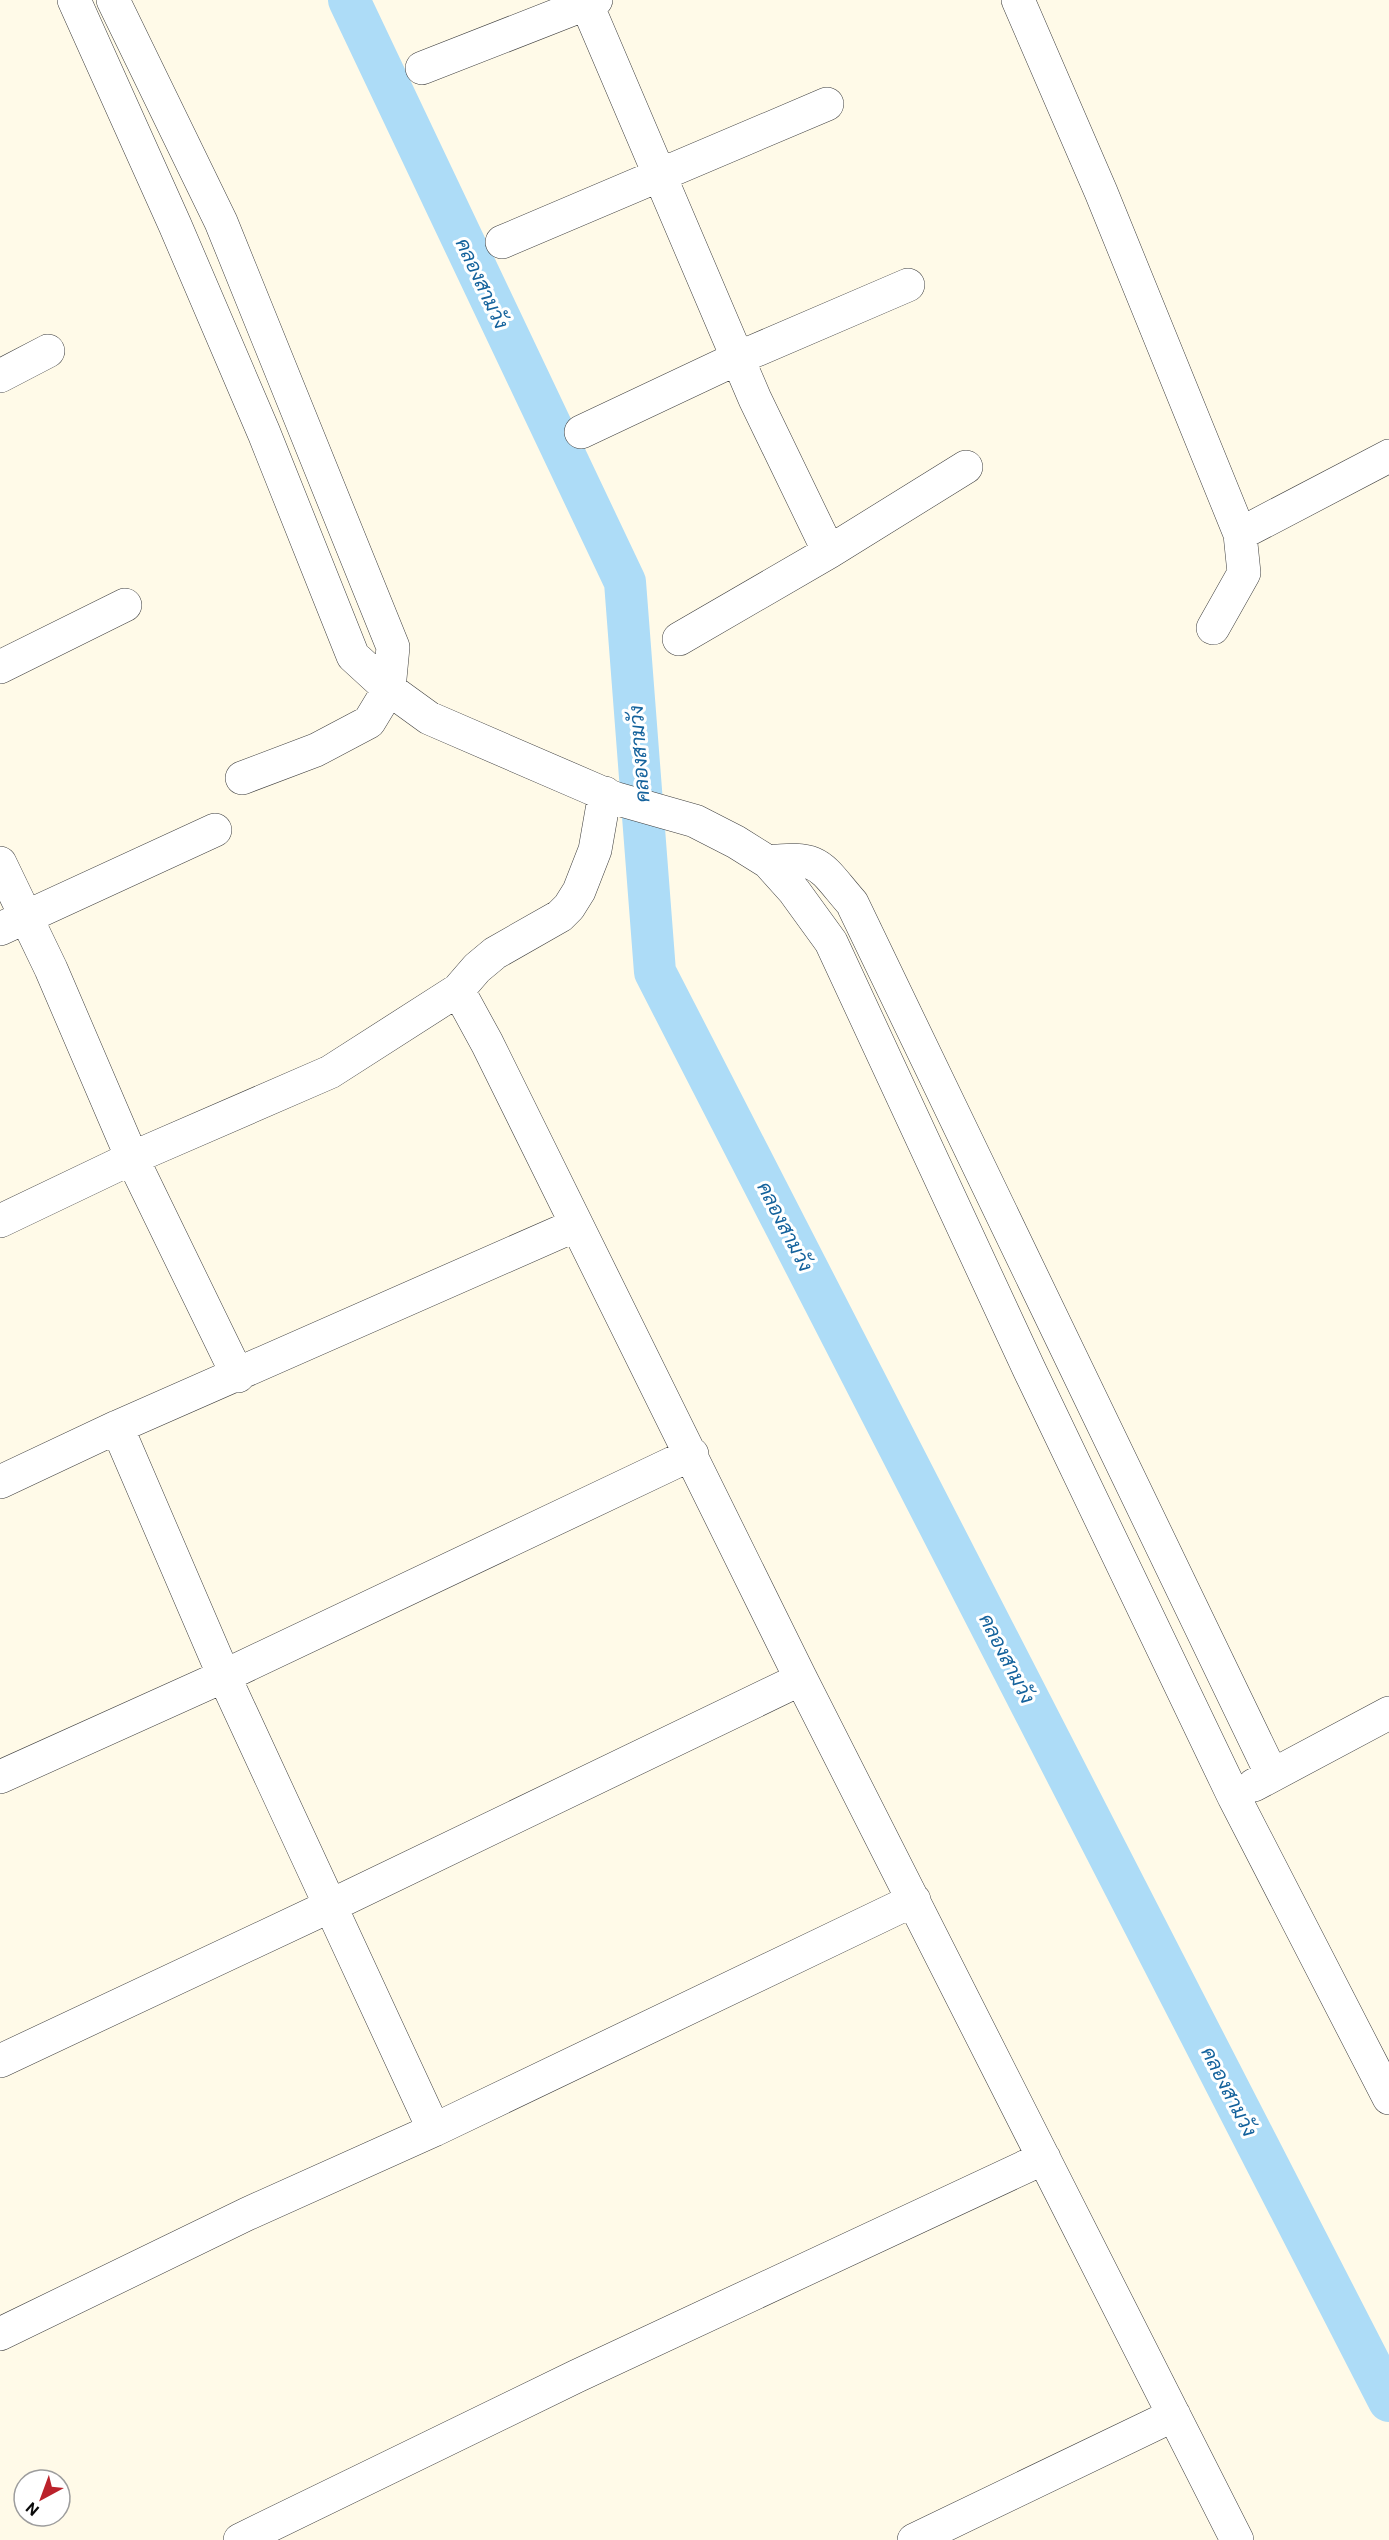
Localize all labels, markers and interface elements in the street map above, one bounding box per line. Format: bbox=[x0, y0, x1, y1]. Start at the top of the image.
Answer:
water label: คลองสามวัง bbox=[451, 233, 515, 333]
water label: คลองสามวัง bbox=[622, 705, 654, 803]
water label: คลองสามวัง bbox=[752, 1177, 820, 1275]
water label: คลองสามวัง bbox=[974, 1609, 1042, 1707]
water label: คลองสามวัง bbox=[1196, 2042, 1264, 2140]
north arrow bbox=[12, 2468, 72, 2528]
text: N bbox=[21, 2498, 43, 2521]

